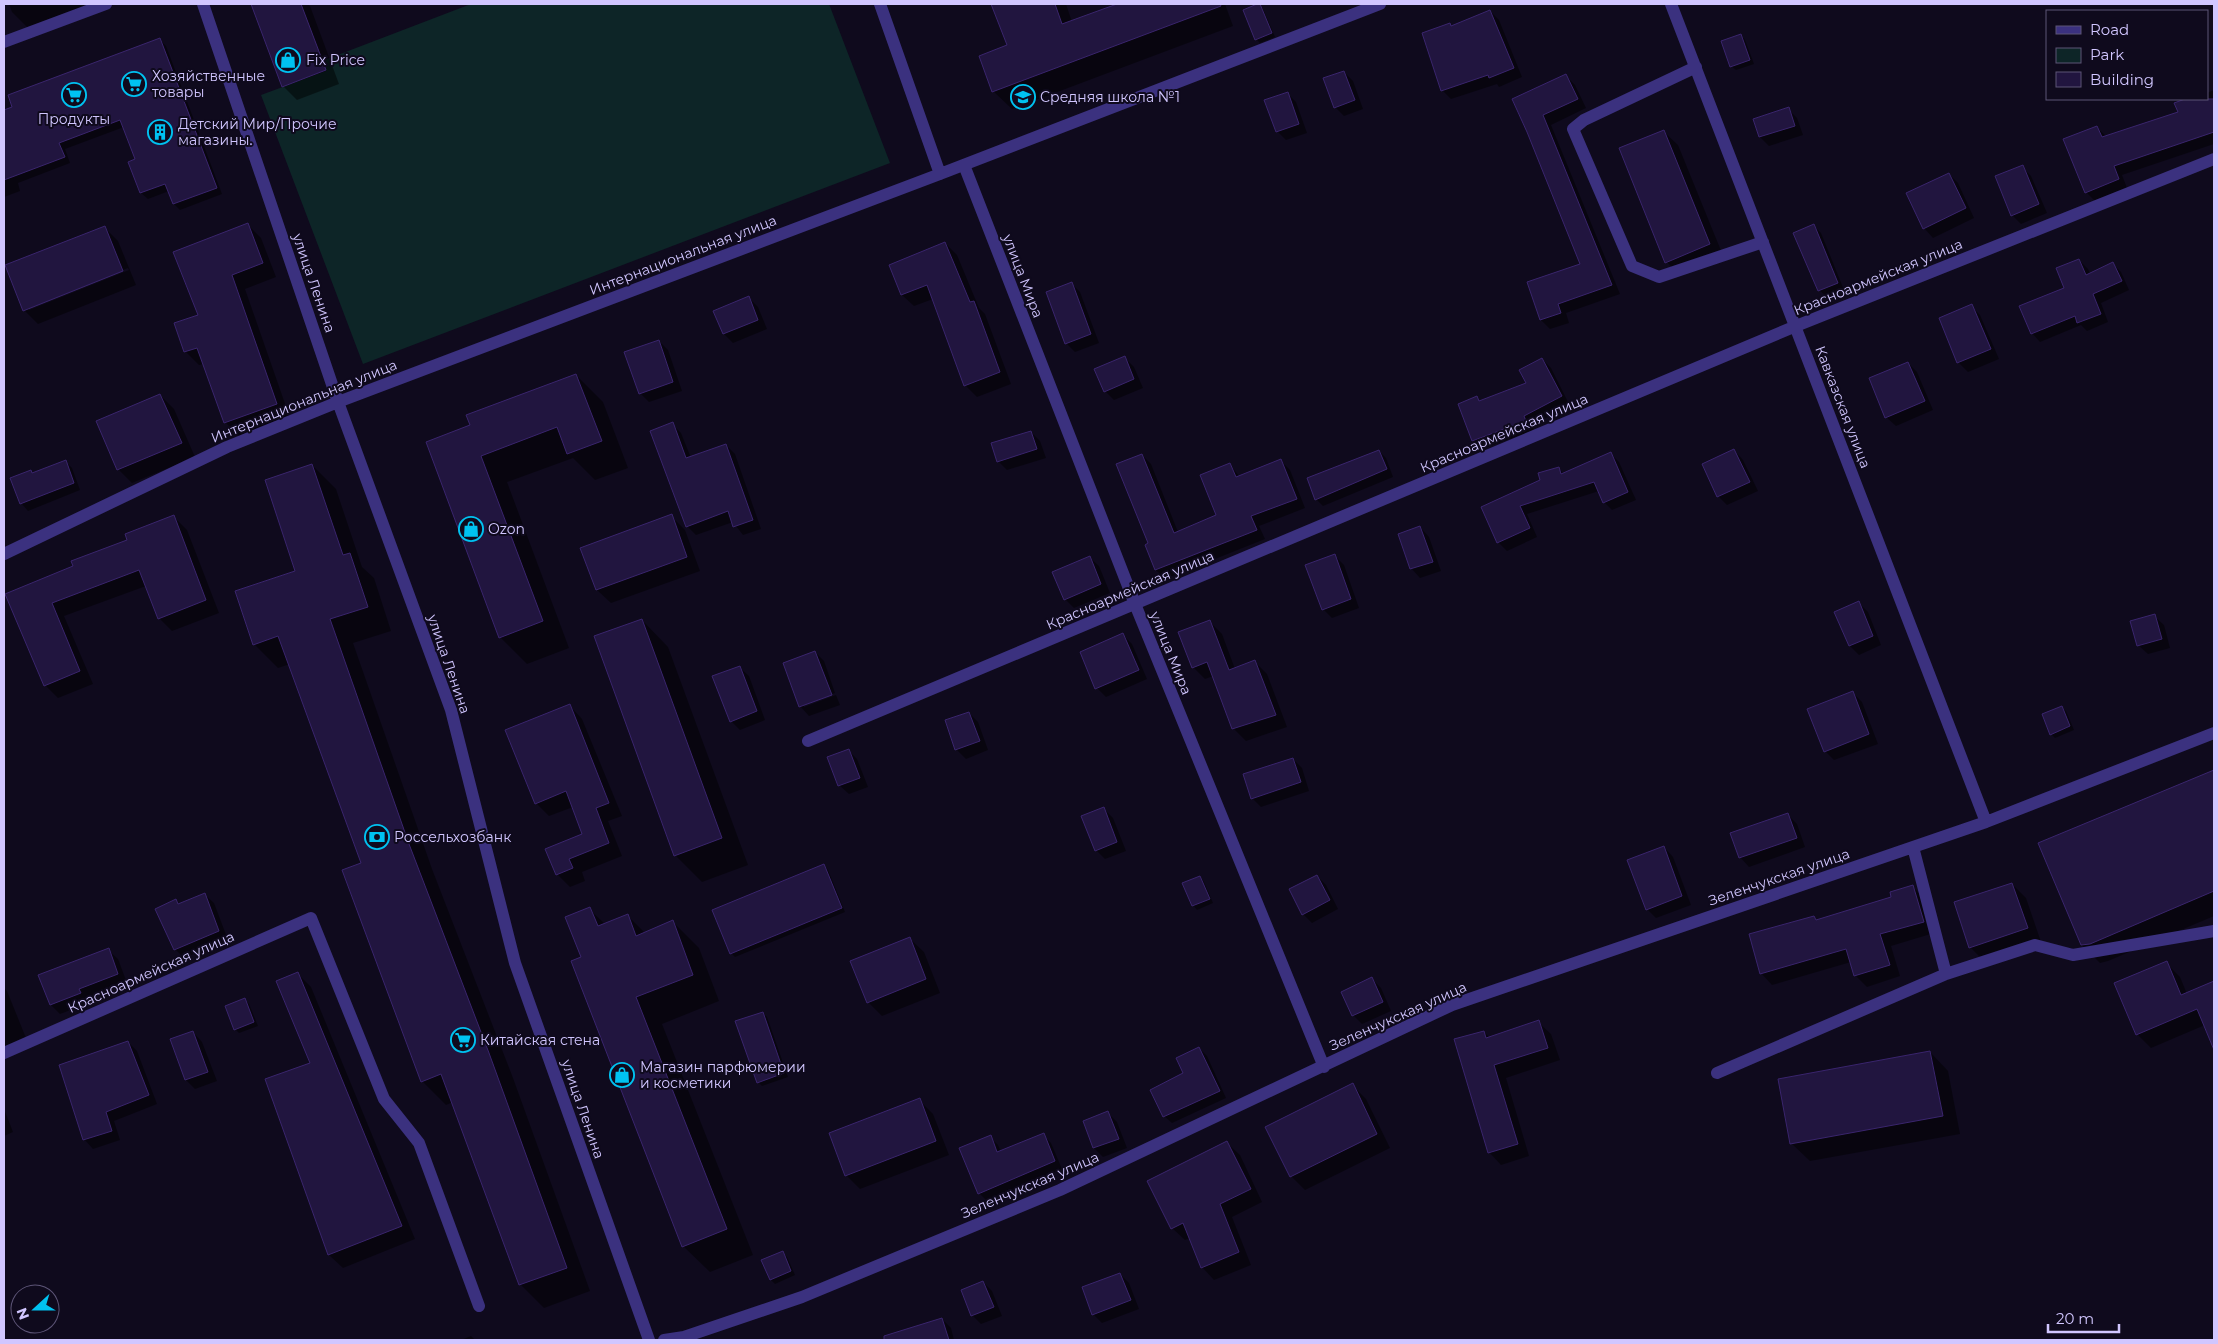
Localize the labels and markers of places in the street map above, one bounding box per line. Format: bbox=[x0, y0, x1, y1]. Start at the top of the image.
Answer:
shop icon: Fix Price bbox=[275, 47, 301, 73]
place label: Fix Price bbox=[306, 51, 365, 69]
place label: Хозяйственные товары bbox=[152, 67, 265, 101]
supermarket icon: Хозяйственные товары bbox=[121, 71, 147, 97]
supermarket icon: Продукты bbox=[61, 82, 87, 108]
school or university icon: Средняя школа №1 bbox=[1010, 84, 1036, 110]
place label: Средняя школа №1 bbox=[1040, 88, 1180, 106]
place label: Продукты bbox=[38, 110, 110, 128]
place label: Детский Мир/Прочие магазины. bbox=[178, 115, 337, 149]
building icon: Детский Мир/Прочие магазины. bbox=[147, 119, 173, 145]
shop icon: Ozon bbox=[458, 516, 484, 542]
place label: Ozon bbox=[488, 520, 525, 538]
bank icon: Россельхозбанк bbox=[364, 824, 390, 850]
place label: Россельхозбанк bbox=[394, 828, 511, 846]
supermarket icon: Китайская стена bbox=[450, 1027, 476, 1053]
place label: Китайская стена bbox=[480, 1031, 600, 1049]
place label: Магазин парфюмерии и косметики bbox=[640, 1058, 806, 1092]
shop icon: Магазин парфюмерии и косметики bbox=[609, 1062, 635, 1088]

